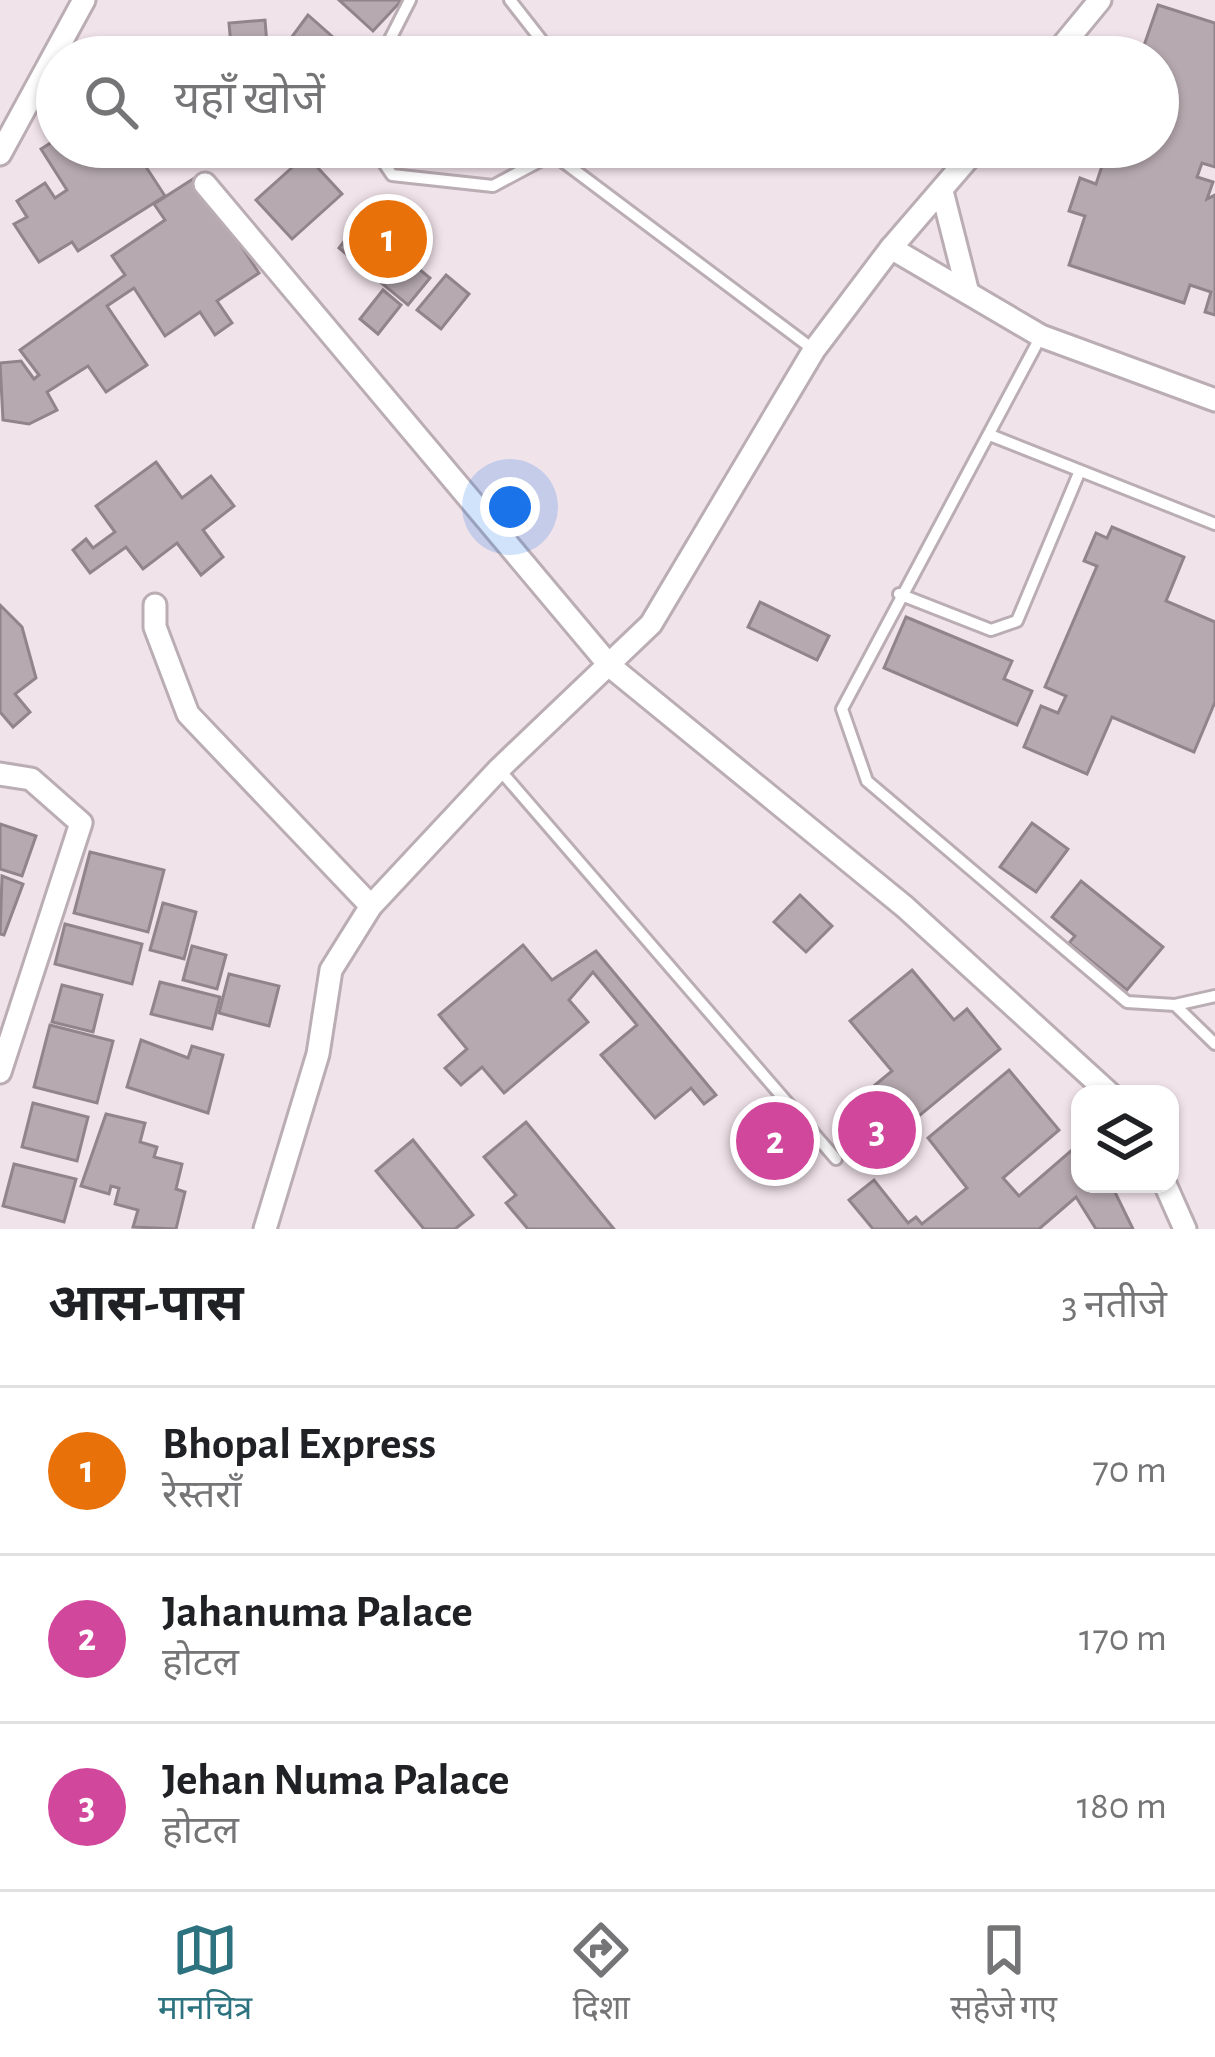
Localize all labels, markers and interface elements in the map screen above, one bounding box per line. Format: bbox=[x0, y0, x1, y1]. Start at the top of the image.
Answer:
search box bbox=[36, 36, 1179, 168]
icon: search bbox=[78, 69, 144, 135]
text: यहाँ खोजें bbox=[174, 77, 325, 122]
pin: 1 bbox=[349, 194, 427, 284]
your location bbox=[480, 477, 540, 537]
pin: 3 bbox=[838, 1085, 916, 1175]
map controls bbox=[1071, 1085, 1179, 1193]
button: layers bbox=[1071, 1085, 1179, 1193]
pin: 2 bbox=[736, 1096, 814, 1186]
text: आस-पास bbox=[48, 1279, 244, 1330]
text: 3 नतीजे bbox=[1062, 1286, 1167, 1325]
text: Bhopal Express bbox=[162, 1422, 436, 1467]
text: 1 bbox=[80, 1451, 94, 1490]
text: 70 m bbox=[1093, 1451, 1167, 1490]
text: रेस्तराँ bbox=[162, 1476, 241, 1515]
text: Jahanuma Palace bbox=[162, 1590, 473, 1635]
text: 2 bbox=[78, 1619, 96, 1658]
text: 170 m bbox=[1079, 1619, 1167, 1658]
text: होटल bbox=[162, 1644, 239, 1683]
text: Jehan Numa Palace bbox=[162, 1758, 510, 1803]
text: 3 bbox=[79, 1787, 95, 1826]
text: 180 m bbox=[1077, 1787, 1167, 1826]
text: होटल bbox=[162, 1812, 239, 1851]
tab: मानचित्र bbox=[158, 1917, 252, 2032]
tab: दिशा bbox=[568, 1917, 634, 2032]
tab: सहेजे गए bbox=[950, 1917, 1057, 2032]

